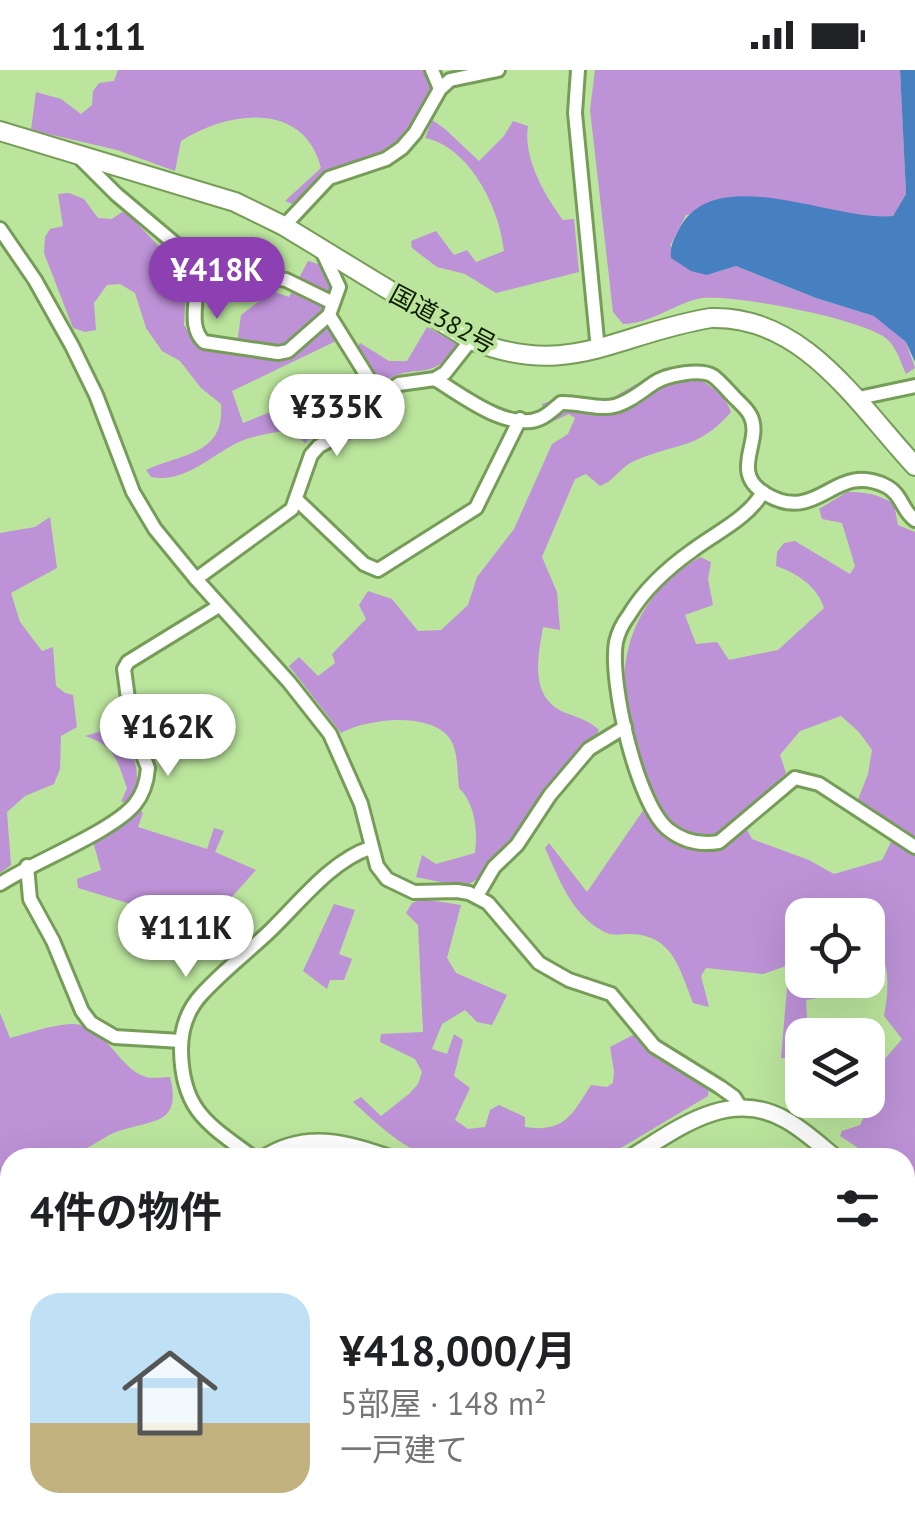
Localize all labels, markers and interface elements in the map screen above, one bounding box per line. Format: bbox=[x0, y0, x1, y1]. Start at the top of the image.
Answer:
text: 11:11 bbox=[50, 11, 146, 60]
pin: ¥418K bbox=[147, 237, 287, 322]
text: ¥418K bbox=[171, 248, 263, 290]
street label: 国道382号 bbox=[384, 278, 502, 360]
pin: ¥335K bbox=[267, 374, 407, 459]
text: ¥335K bbox=[291, 385, 383, 427]
pin: ¥162K bbox=[98, 694, 238, 779]
text: ¥162K bbox=[122, 705, 214, 747]
pin: ¥111K bbox=[116, 895, 256, 980]
map controls bbox=[785, 898, 885, 1118]
button: locate bbox=[785, 898, 885, 998]
text: ¥111K bbox=[140, 906, 232, 948]
button: layers bbox=[785, 1018, 885, 1118]
icon: filters bbox=[830, 1181, 885, 1236]
text: 4件の物件 bbox=[30, 1184, 222, 1239]
text: ¥418,000/月 bbox=[340, 1323, 576, 1378]
icon: home bbox=[110, 1333, 230, 1453]
text: 5部屋 · 148 m² bbox=[340, 1382, 547, 1424]
text: 一戸建て bbox=[340, 1428, 468, 1470]

